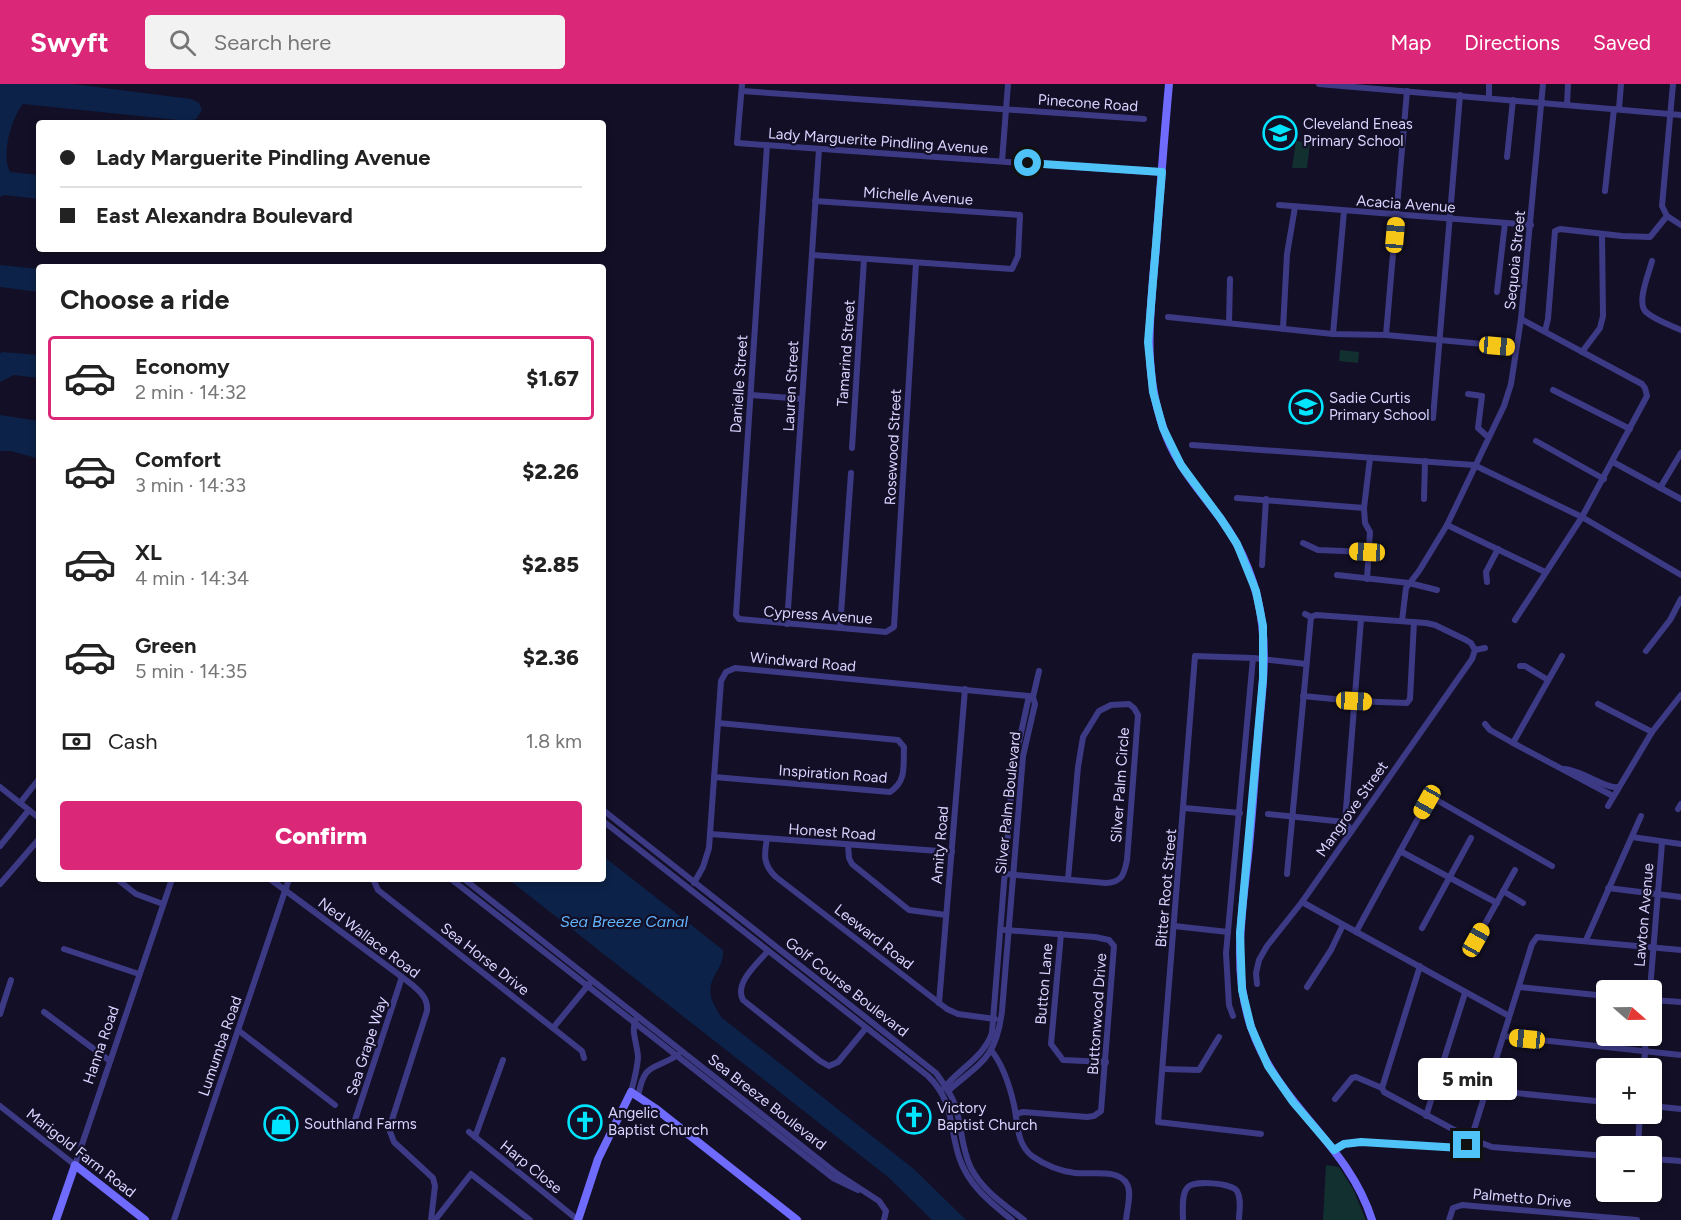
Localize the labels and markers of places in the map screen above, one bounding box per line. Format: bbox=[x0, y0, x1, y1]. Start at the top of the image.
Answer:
school or university icon: Cleveland Eneas Primary School bbox=[1262, 115, 1298, 151]
place label: Cleveland Eneas Primary School bbox=[1303, 115, 1413, 150]
school or university icon: Sadie Curtis Primary School bbox=[1288, 389, 1324, 425]
place label: Sadie Curtis Primary School bbox=[1329, 389, 1430, 424]
church icon: Victory Baptist Church bbox=[896, 1099, 932, 1135]
place label: Victory Baptist Church bbox=[937, 1099, 1037, 1134]
church icon: Angelic Baptist Church bbox=[567, 1104, 603, 1140]
place label: Angelic Baptist Church bbox=[608, 1104, 708, 1139]
shop icon: Southland Farms bbox=[263, 1106, 299, 1142]
place label: Southland Farms bbox=[304, 1115, 417, 1133]

